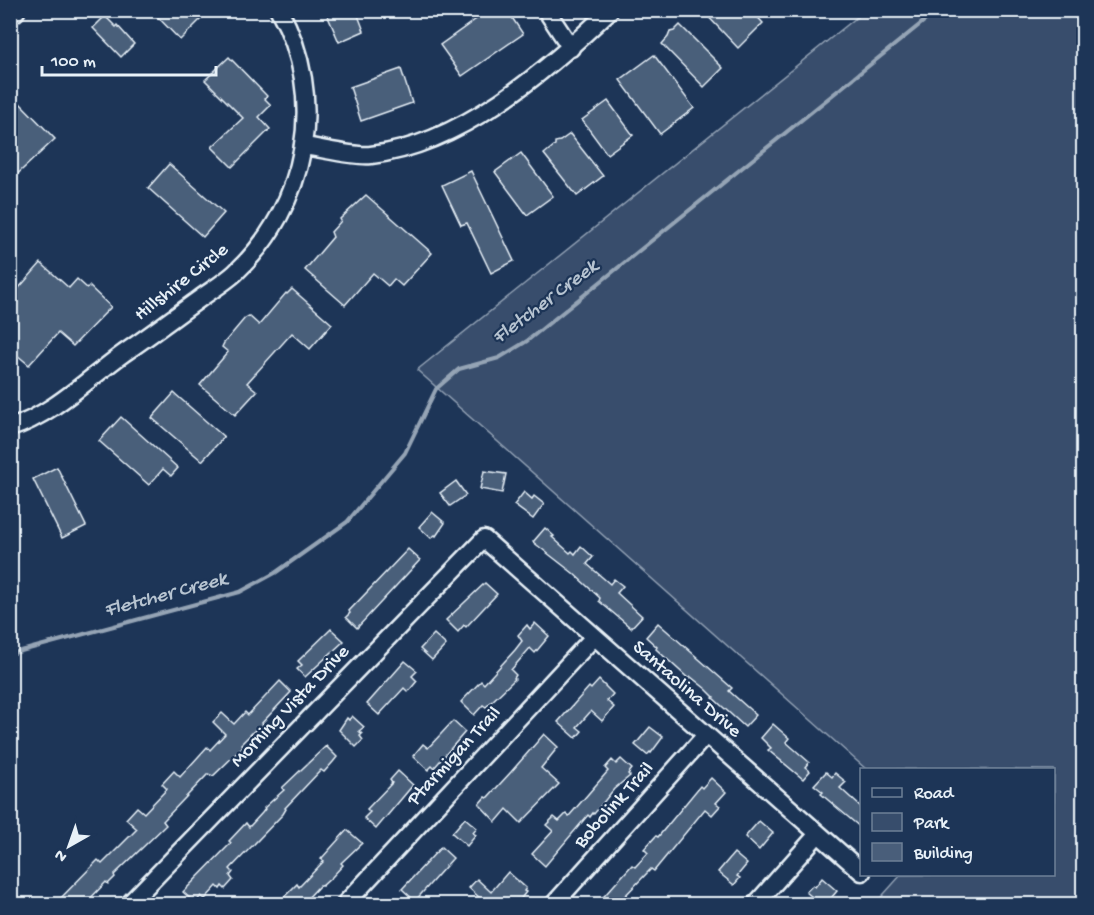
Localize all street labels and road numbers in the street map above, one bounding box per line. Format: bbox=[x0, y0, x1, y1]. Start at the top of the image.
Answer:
street label: Hillshire Circle bbox=[130, 239, 234, 327]
street label: Santaolina Drive bbox=[627, 636, 746, 744]
street label: Morning Vista Drive bbox=[227, 641, 356, 773]
street label: Ptarmigan Trail bbox=[403, 703, 507, 812]
street label: Bobolink Trail bbox=[570, 758, 660, 855]

